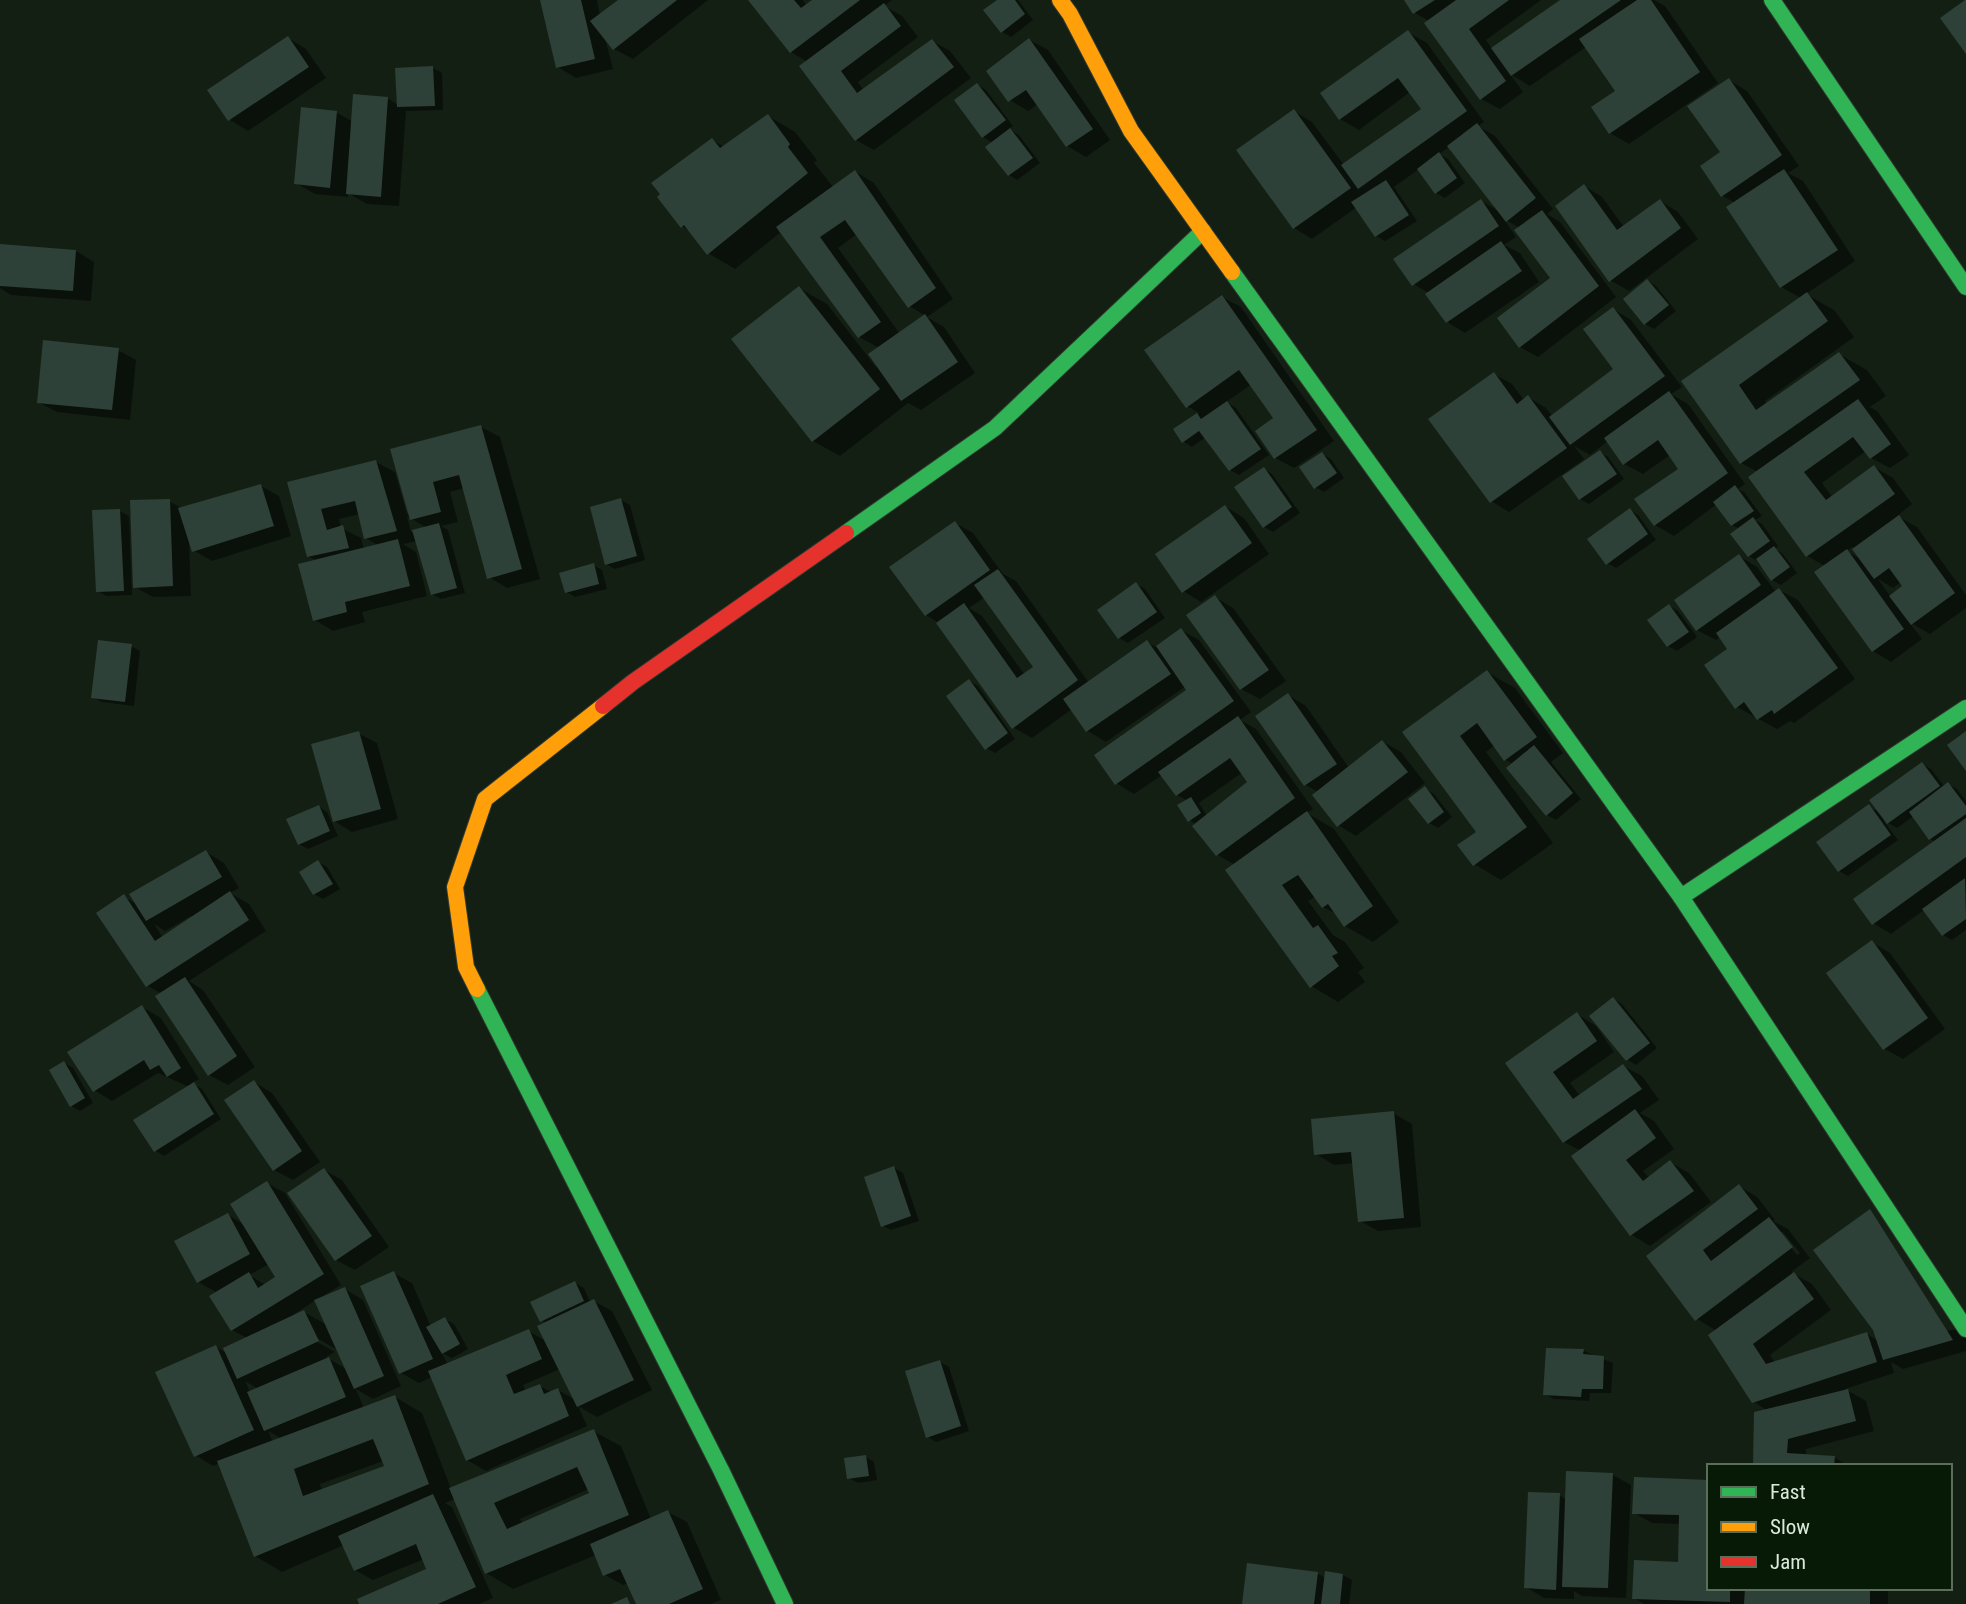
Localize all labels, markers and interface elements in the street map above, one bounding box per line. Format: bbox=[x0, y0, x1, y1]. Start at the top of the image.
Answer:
legend bbox=[1707, 1464, 1952, 1590]
text: Fast bbox=[1770, 1480, 1806, 1504]
text: Slow bbox=[1770, 1515, 1810, 1539]
text: Jam bbox=[1770, 1550, 1806, 1574]

